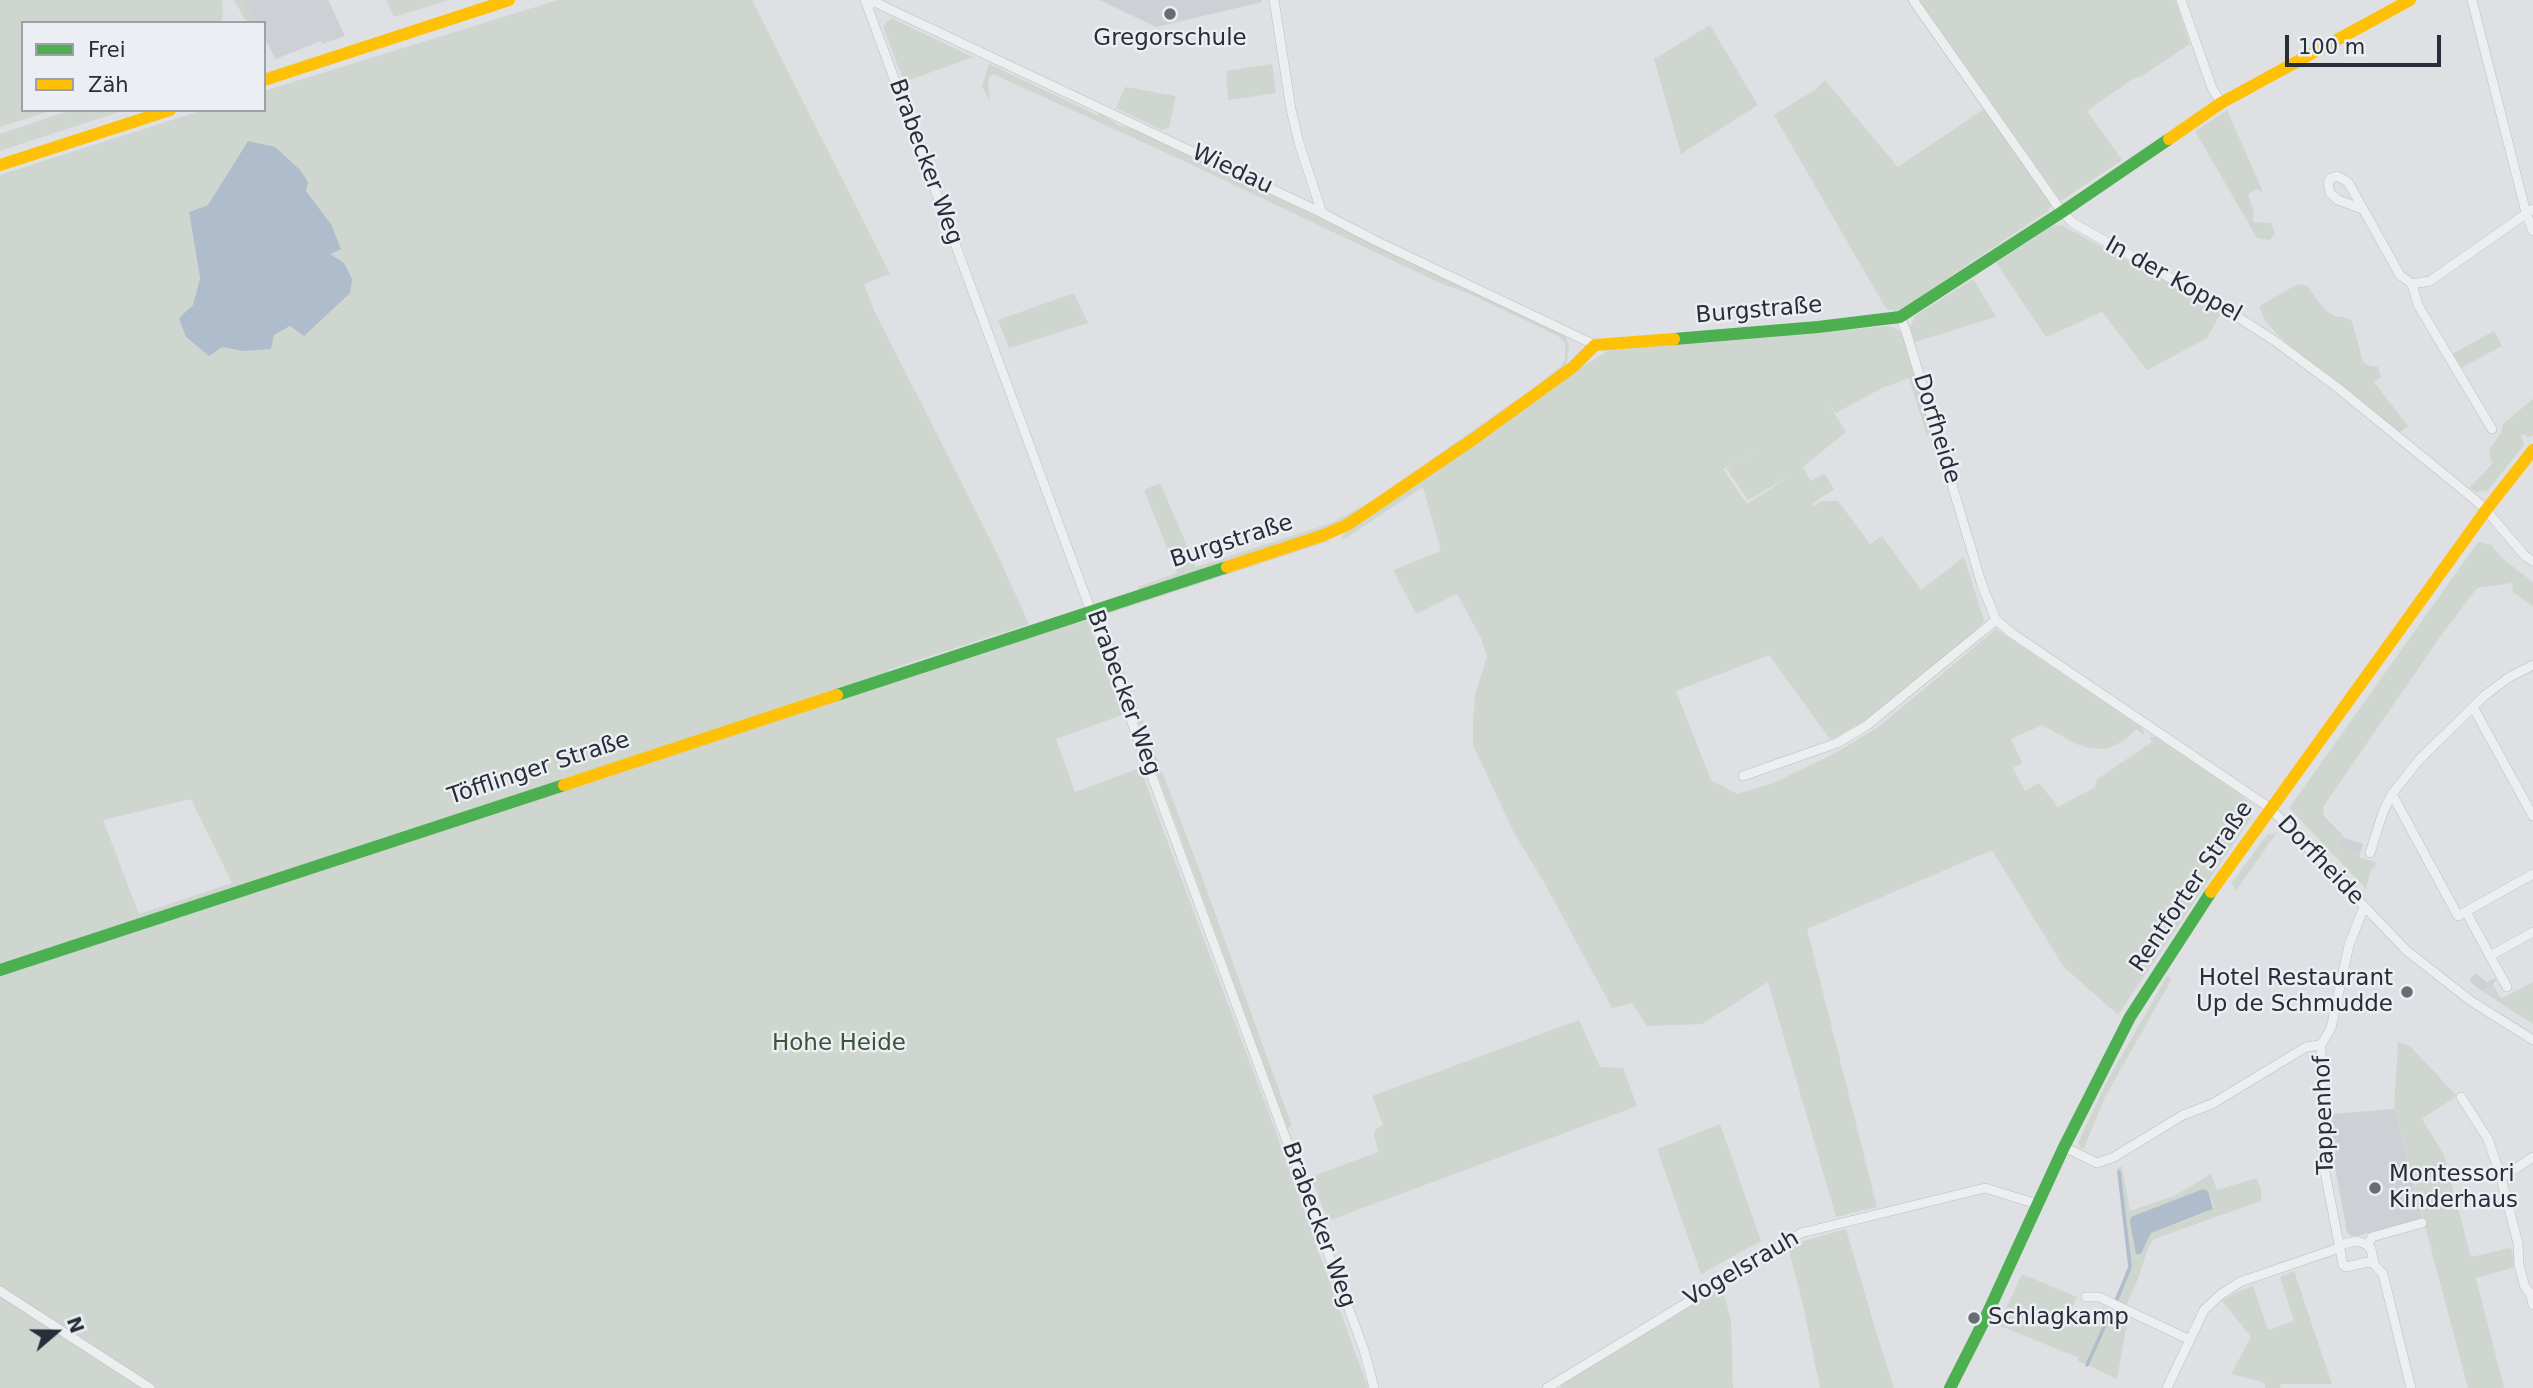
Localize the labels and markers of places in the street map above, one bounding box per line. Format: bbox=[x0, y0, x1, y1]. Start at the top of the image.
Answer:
marker: Gregorschule bbox=[1162, 6, 1178, 22]
place label: Gregorschule bbox=[1093, 25, 1247, 53]
place label: Hotel Restaurant Up de Schmudde bbox=[2196, 965, 2393, 1019]
marker: Hotel Restaurant Up de Schmudde bbox=[2399, 984, 2415, 1000]
place label: Montessori Kinderhaus bbox=[2389, 1161, 2518, 1215]
marker: Montessori Kinderhaus bbox=[2367, 1180, 2383, 1196]
place label: Schlagkamp bbox=[1988, 1304, 2129, 1332]
marker: Schlagkamp bbox=[1966, 1310, 1982, 1326]

